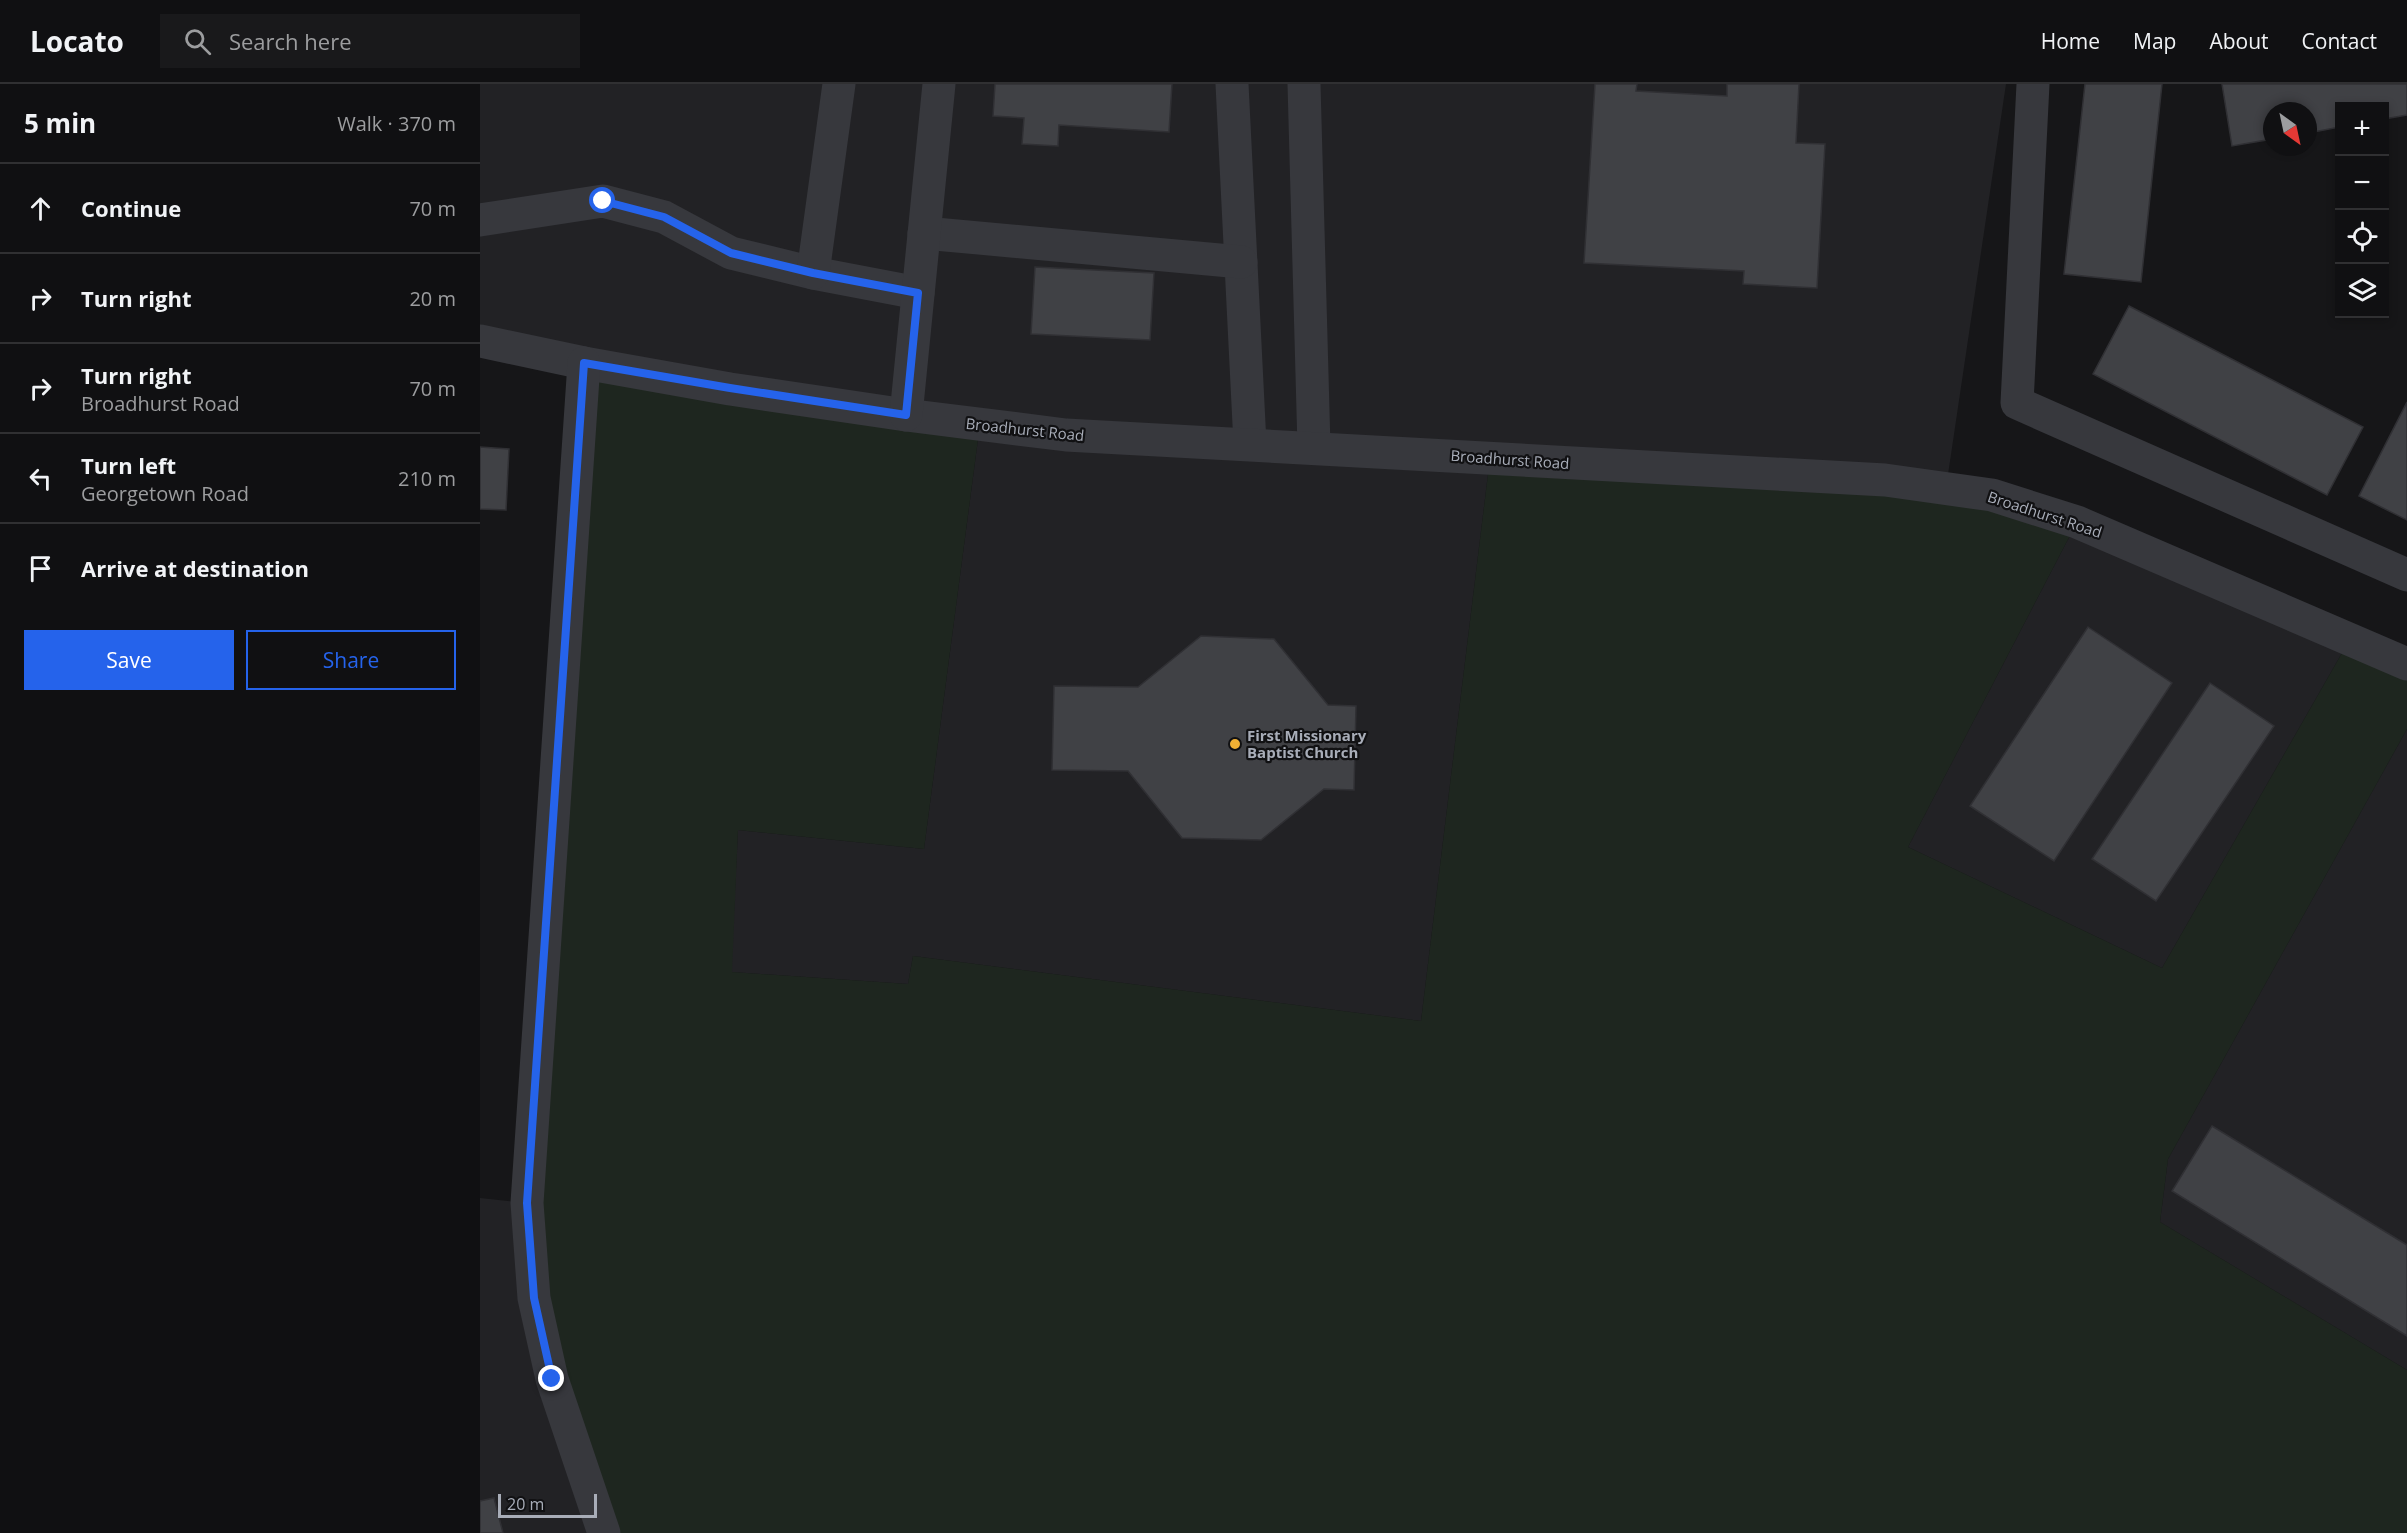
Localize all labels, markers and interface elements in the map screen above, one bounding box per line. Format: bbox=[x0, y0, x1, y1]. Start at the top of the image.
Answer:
search box bbox=[160, 14, 580, 68]
text: Locato bbox=[30, 22, 124, 60]
icon: search bbox=[181, 25, 214, 58]
text: Search here bbox=[229, 26, 352, 56]
text: Home bbox=[2041, 27, 2100, 55]
text: Map bbox=[2133, 27, 2176, 55]
text: About bbox=[2209, 27, 2269, 55]
text: Contact bbox=[2302, 27, 2377, 55]
north arrow bbox=[2263, 102, 2317, 156]
map controls bbox=[2335, 102, 2389, 318]
button: + bbox=[2335, 102, 2389, 156]
text: 5 min bbox=[24, 105, 96, 141]
text: Walk · 370 m bbox=[337, 110, 456, 137]
button: − bbox=[2335, 156, 2389, 210]
route start bbox=[589, 187, 615, 213]
icon: ahead bbox=[24, 192, 57, 225]
text: Continue bbox=[81, 193, 181, 223]
text: 70 m bbox=[409, 195, 456, 222]
button: locate bbox=[2335, 210, 2389, 264]
button: layers bbox=[2335, 264, 2389, 318]
icon: right bbox=[24, 282, 57, 315]
text: Turn right bbox=[81, 283, 192, 313]
text: 20 m bbox=[409, 285, 456, 312]
text: Turn right bbox=[81, 360, 192, 390]
icon: right bbox=[24, 372, 57, 405]
text: 70 m bbox=[409, 375, 456, 402]
text: Broadhurst Road bbox=[81, 390, 240, 417]
street label: Broadhurst Road bbox=[965, 413, 1085, 445]
street label: Broadhurst Road bbox=[1450, 445, 1570, 473]
text: Turn left bbox=[81, 450, 176, 480]
icon: left bbox=[24, 462, 57, 495]
text: 210 m bbox=[398, 465, 456, 492]
text: Georgetown Road bbox=[81, 480, 249, 507]
street label: Broadhurst Road bbox=[1985, 486, 2105, 542]
icon: arrive bbox=[24, 552, 57, 585]
text: Arrive at destination bbox=[81, 553, 309, 583]
button: Save bbox=[24, 630, 234, 690]
button: Share bbox=[246, 630, 456, 690]
place label: First Missionary Baptist Church bbox=[1247, 725, 1367, 762]
marker: First Missionary Baptist Church bbox=[1228, 737, 1242, 751]
route end bbox=[538, 1365, 564, 1391]
scale bar bbox=[498, 1491, 597, 1518]
text: 20 m bbox=[507, 1493, 544, 1515]

